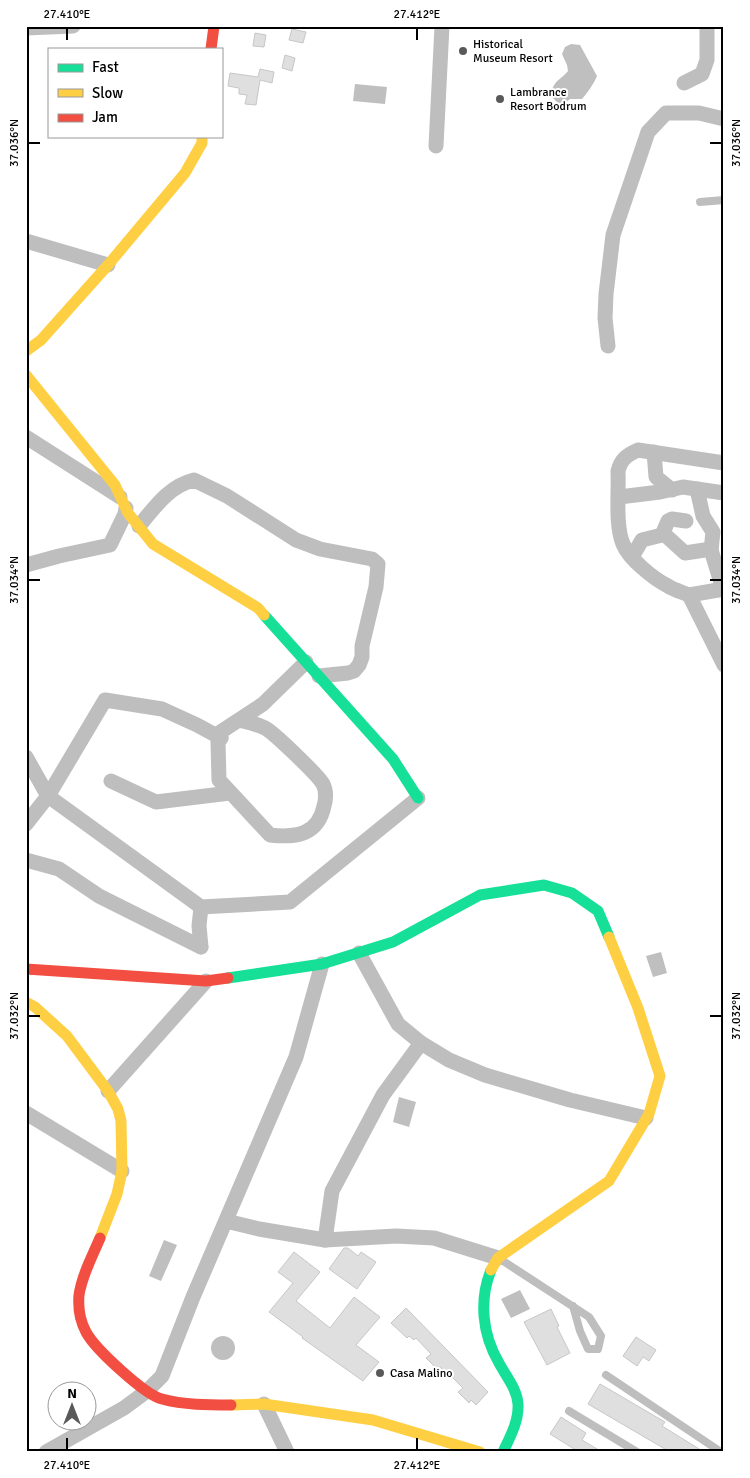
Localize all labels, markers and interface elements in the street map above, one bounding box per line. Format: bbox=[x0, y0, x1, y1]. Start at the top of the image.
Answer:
text: 27.410°E bbox=[44, 7, 91, 22]
text: 27.412°E bbox=[394, 7, 441, 22]
place label: Historical Museum Resort bbox=[473, 37, 553, 66]
marker: Historical Museum Resort bbox=[457, 45, 469, 57]
legend bbox=[48, 48, 222, 138]
text: Fast bbox=[92, 58, 119, 76]
text: Slow bbox=[92, 84, 123, 102]
place label: Lambrance Resort Bodrum bbox=[510, 85, 586, 114]
marker: Lambrance Resort Bodrum bbox=[494, 93, 506, 105]
text: Jam bbox=[92, 108, 118, 126]
text: 37.036°N bbox=[7, 119, 22, 167]
text: 37.036°N bbox=[729, 119, 744, 167]
text: 37.034°N bbox=[7, 556, 22, 604]
text: 37.034°N bbox=[729, 556, 744, 604]
text: 37.032°N bbox=[7, 992, 22, 1040]
text: 37.032°N bbox=[729, 992, 744, 1040]
place label: Casa Malino bbox=[390, 1366, 453, 1381]
marker: Casa Malino bbox=[374, 1367, 386, 1379]
north arrow bbox=[48, 1380, 98, 1430]
text: N bbox=[67, 1385, 77, 1402]
text: 27.410°E bbox=[44, 1458, 91, 1473]
text: 27.412°E bbox=[394, 1458, 441, 1473]

